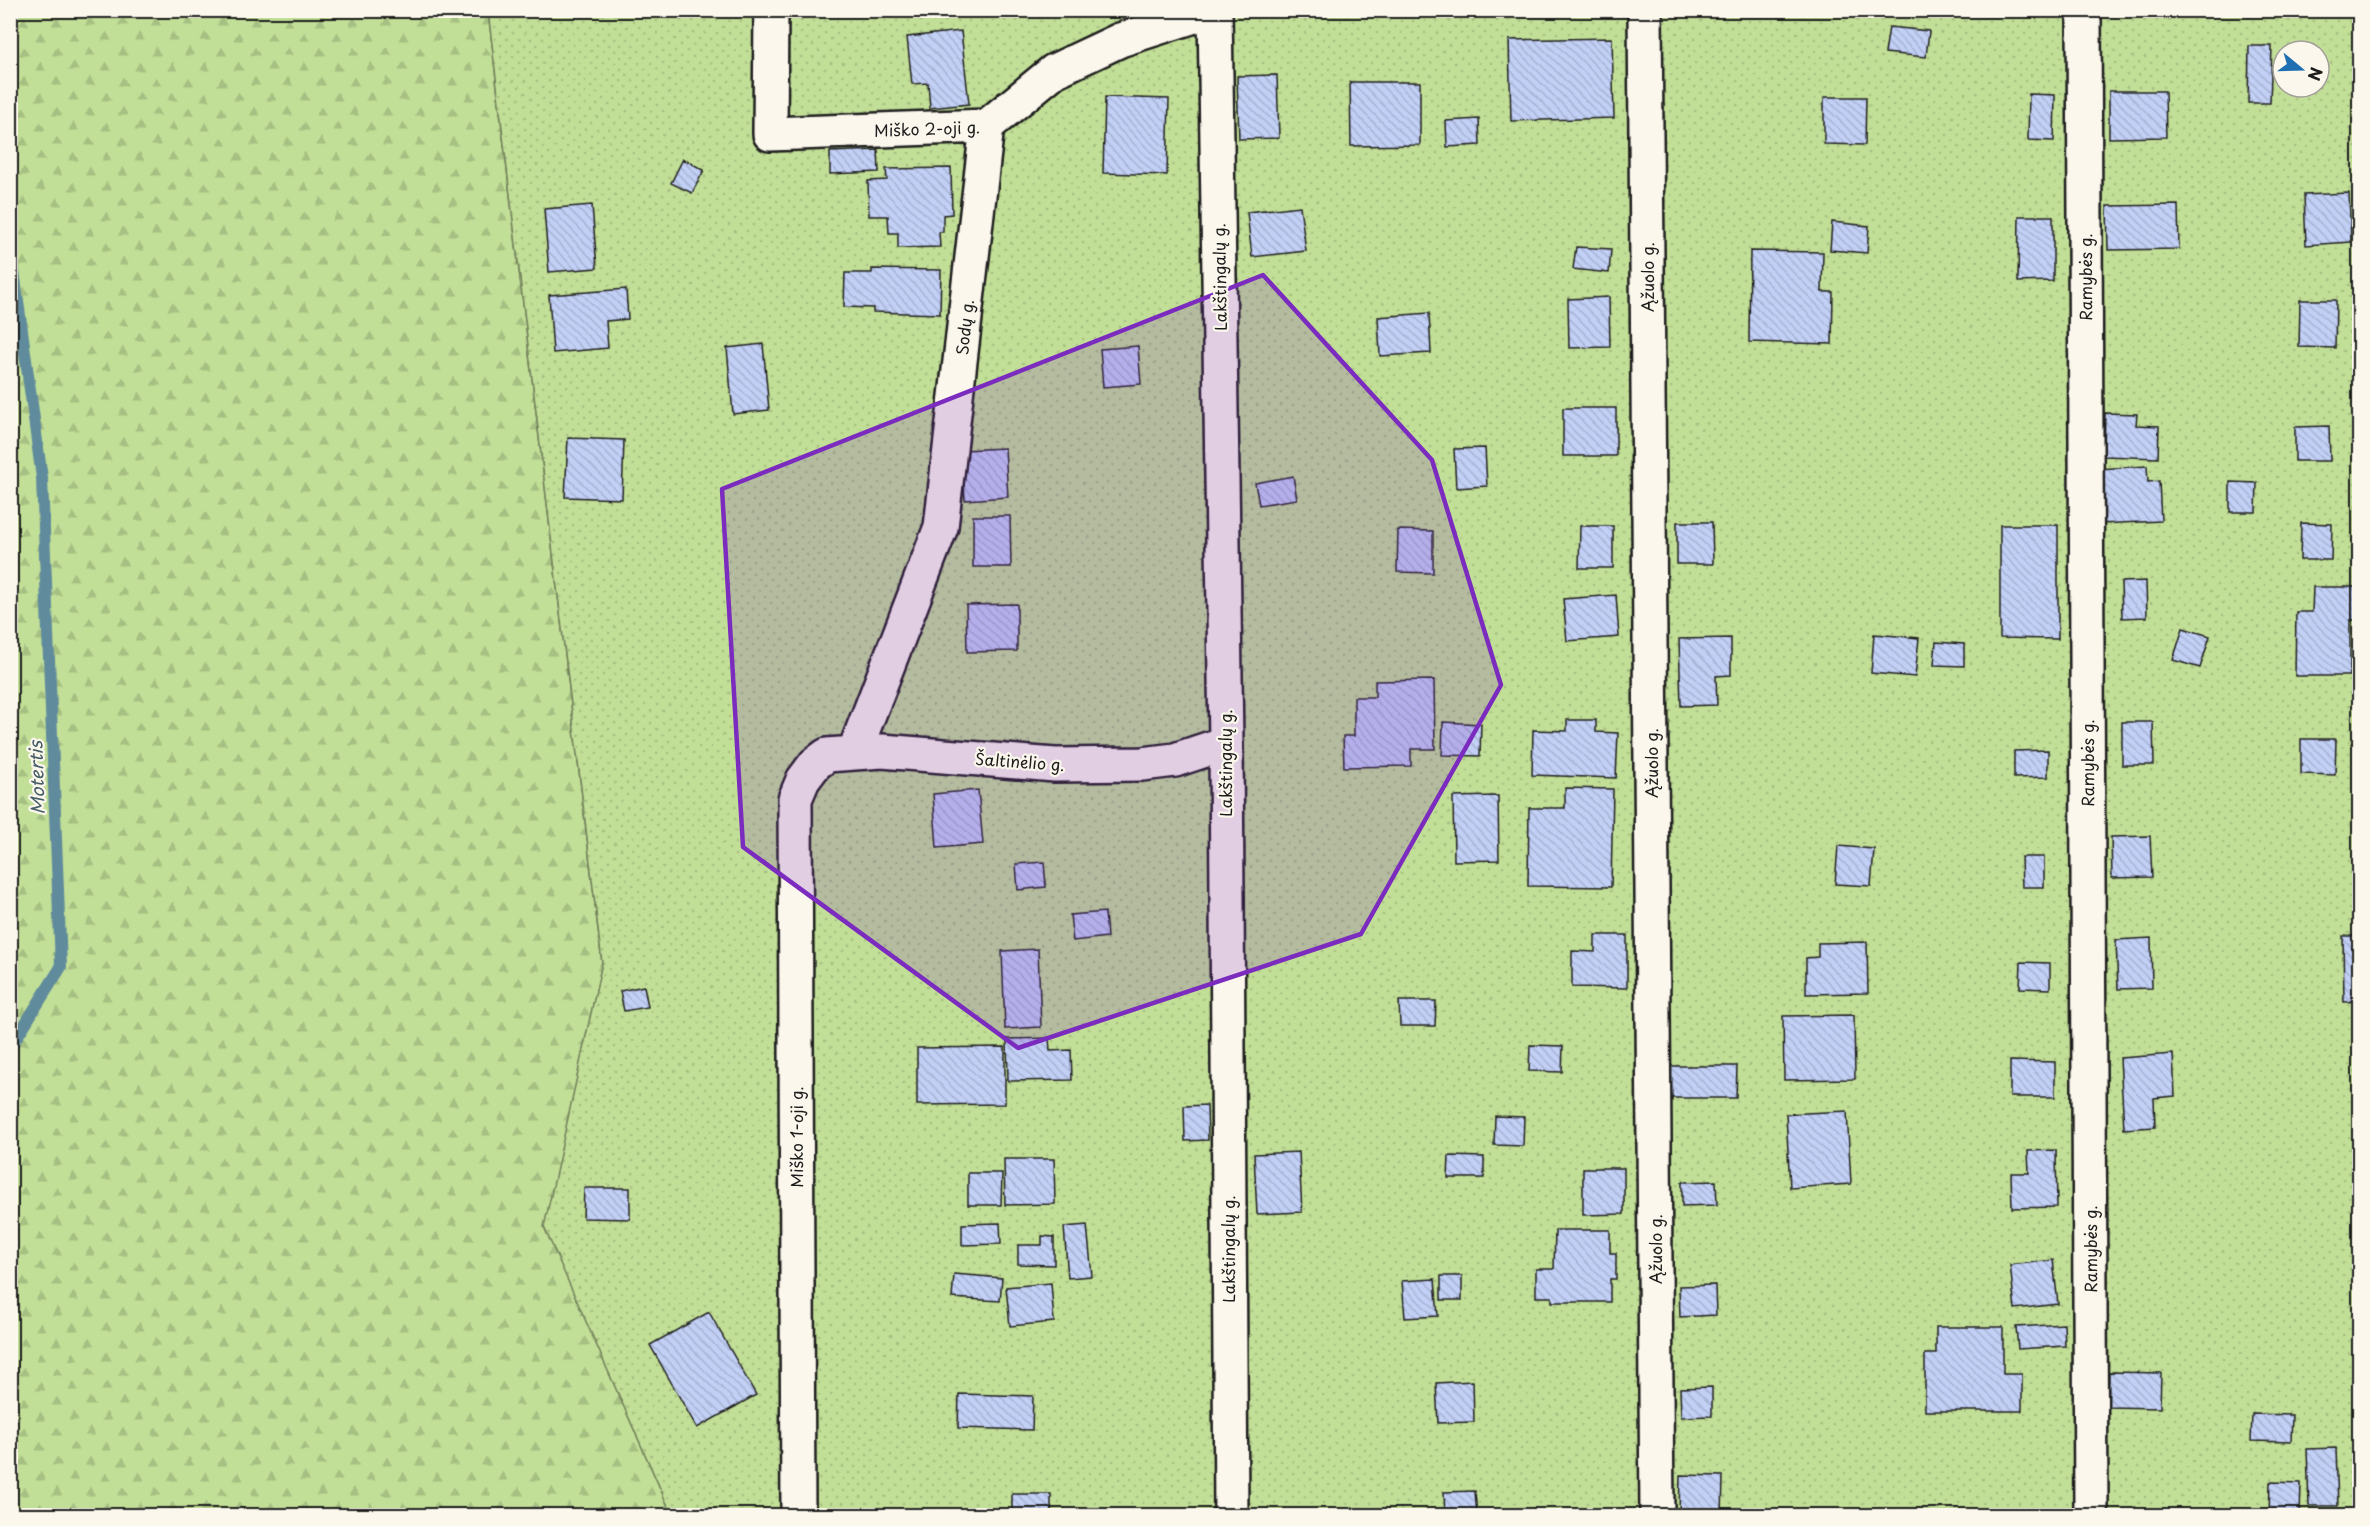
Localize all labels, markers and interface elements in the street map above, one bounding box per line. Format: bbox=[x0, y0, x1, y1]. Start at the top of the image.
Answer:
north arrow bbox=[2271, 39, 2331, 99]
text: N bbox=[2303, 64, 2330, 84]
street label: Miško 2-oji g. bbox=[873, 114, 981, 142]
street label: Lakštingalų g. bbox=[1206, 223, 1232, 331]
street label: Ramybės g. bbox=[2073, 233, 2097, 321]
street label: Ąžuolo g. bbox=[1635, 242, 1659, 312]
street label: Sodų g. bbox=[949, 298, 979, 356]
street label: Lakštingalų g. bbox=[1213, 709, 1237, 817]
street label: Ramybės g. bbox=[2075, 719, 2099, 807]
street label: Ąžuolo g. bbox=[1639, 728, 1663, 798]
water label: Motertis bbox=[21, 739, 51, 815]
street label: Šaltinėlio g. bbox=[974, 746, 1066, 776]
street label: Miško 1-oji g. bbox=[784, 1086, 808, 1188]
street label: Lakštingalų g. bbox=[1216, 1195, 1240, 1303]
street label: Ramybės g. bbox=[2078, 1205, 2102, 1293]
street label: Ąžuolo g. bbox=[1643, 1214, 1667, 1284]

